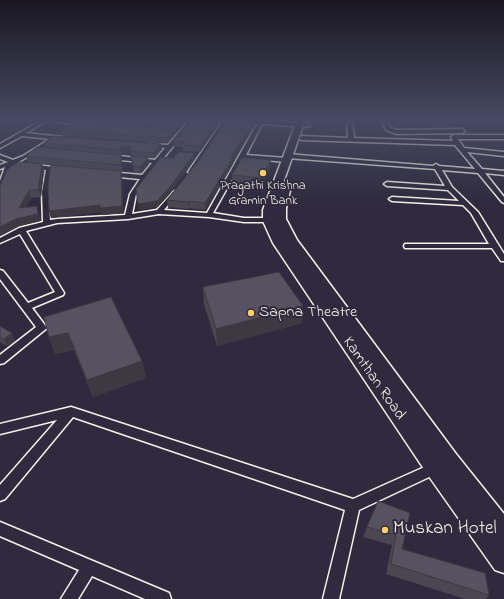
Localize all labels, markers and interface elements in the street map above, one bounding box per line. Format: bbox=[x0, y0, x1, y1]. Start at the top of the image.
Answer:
marker: Pragathi Krishna Gramin Bank bbox=[258, 168, 268, 178]
place label: Pragathi Krishna Gramin Bank bbox=[220, 179, 306, 210]
place label: Sapna Theatre bbox=[259, 303, 357, 323]
marker: Sapna Theatre bbox=[246, 308, 256, 318]
street label: Kamthan Road bbox=[337, 334, 409, 424]
place label: Muskan Hotel bbox=[393, 519, 497, 541]
marker: Muskan Hotel bbox=[380, 525, 390, 535]

